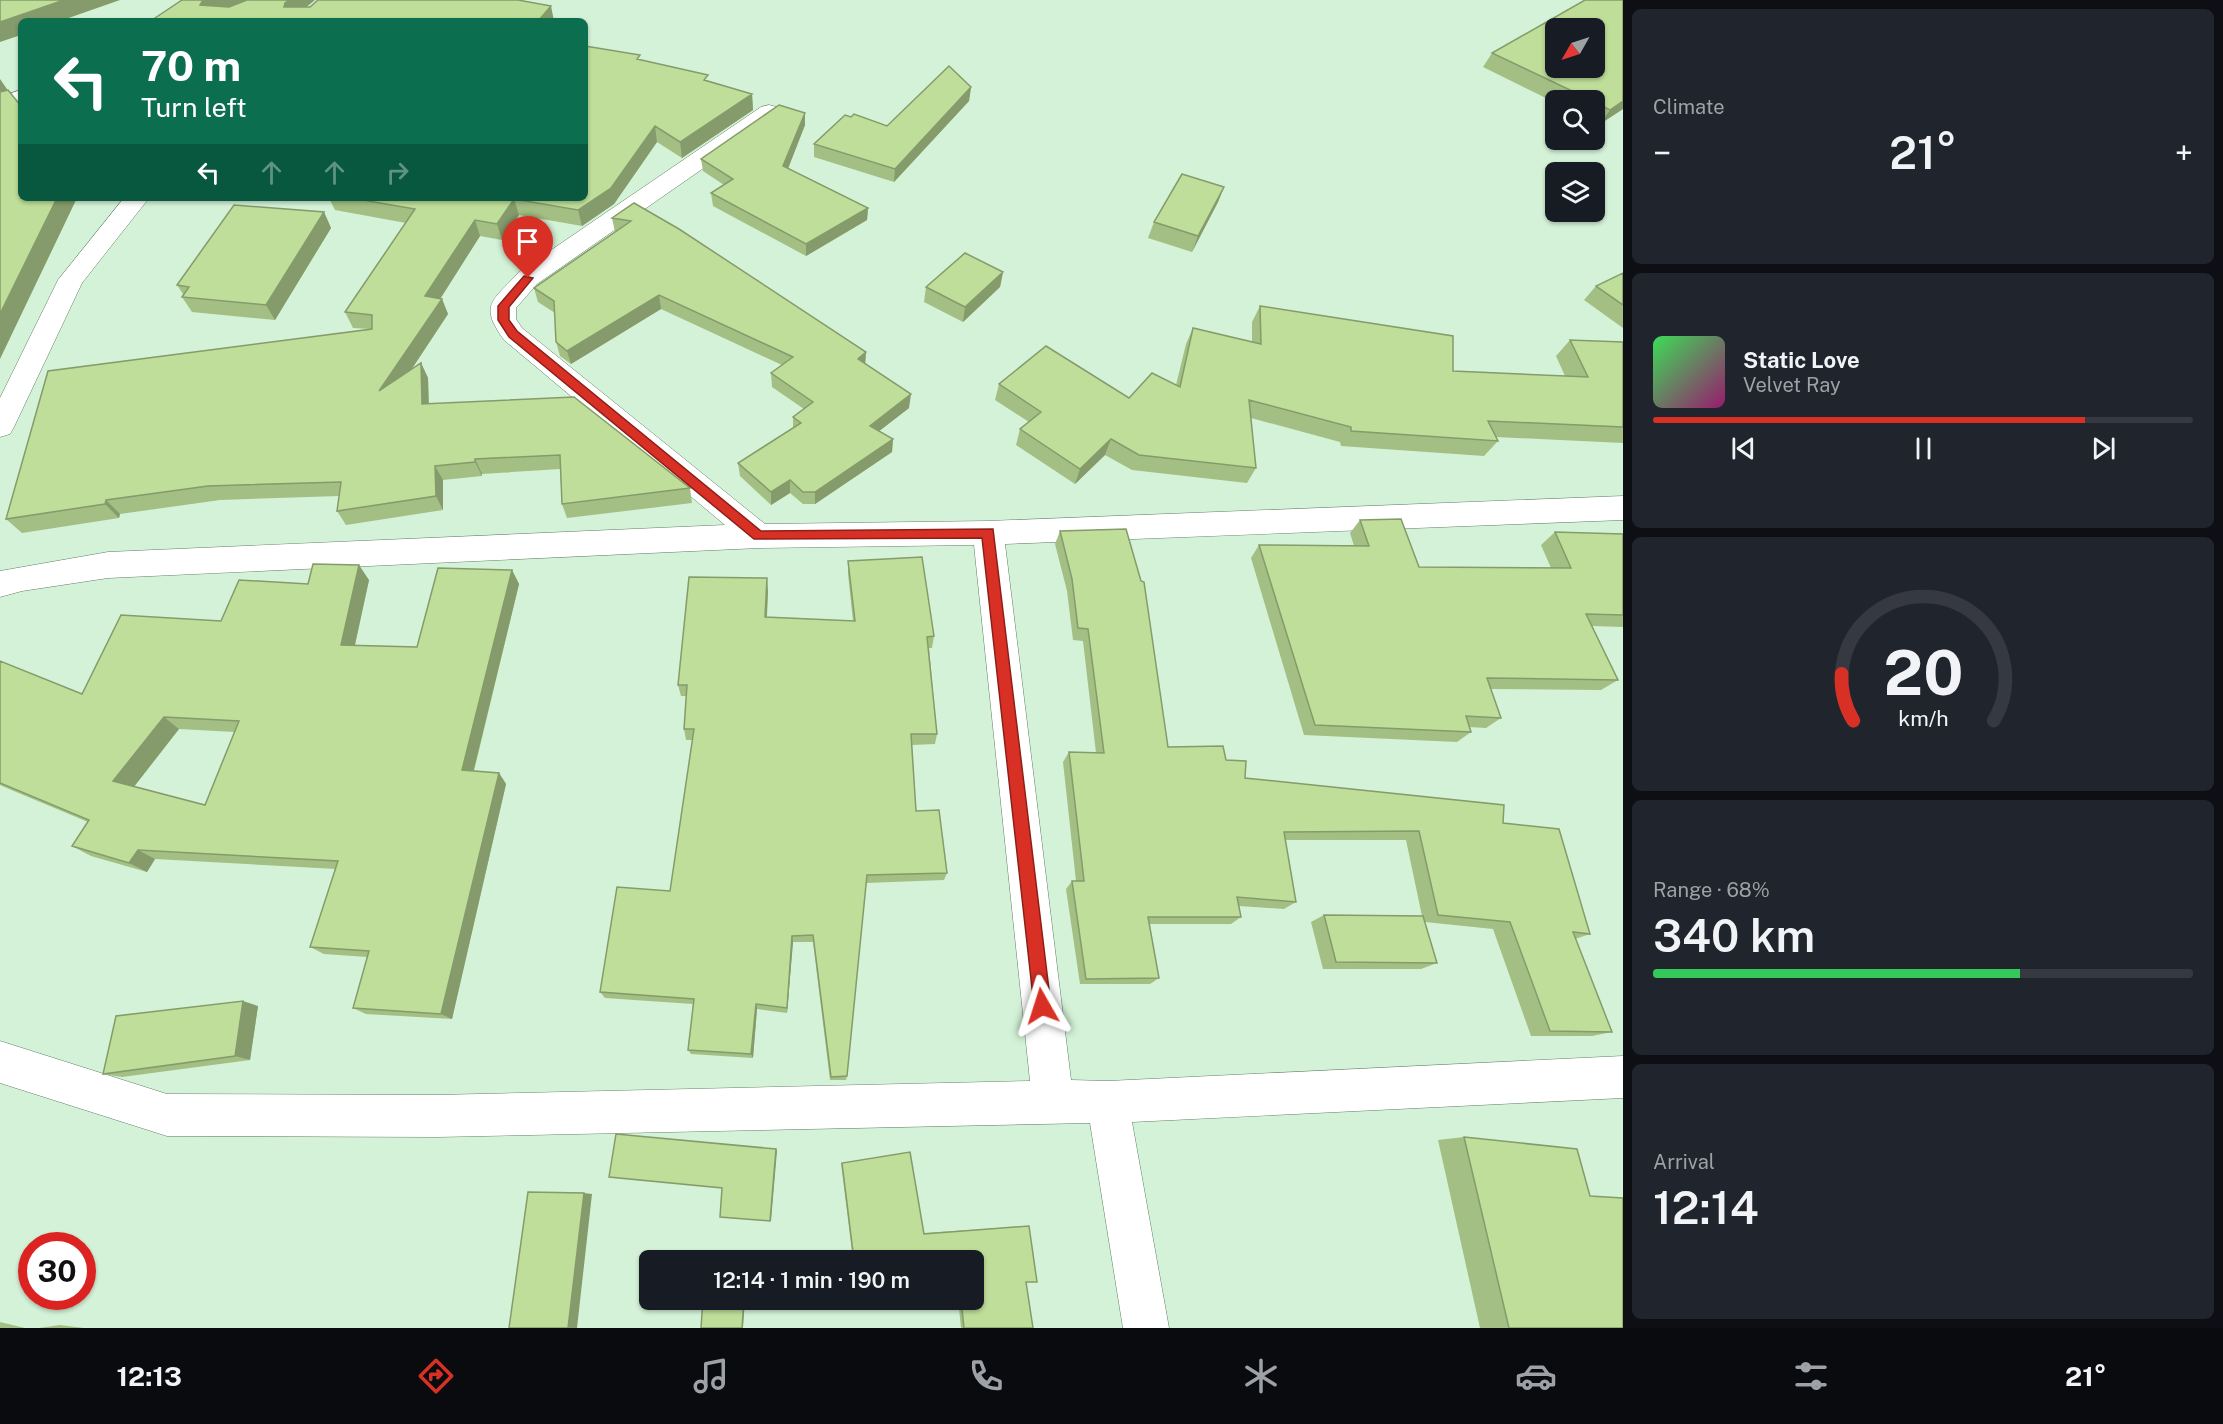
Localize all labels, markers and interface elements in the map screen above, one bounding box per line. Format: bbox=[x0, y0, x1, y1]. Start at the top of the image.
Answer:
north arrow bbox=[1545, 18, 1605, 78]
map controls bbox=[1545, 18, 1605, 222]
text: 70 m bbox=[141, 41, 241, 90]
icon: left bbox=[42, 42, 120, 120]
button: search bbox=[1545, 90, 1605, 150]
text: Turn left bbox=[141, 91, 247, 123]
text: Climate bbox=[1653, 95, 1725, 119]
text: 21° bbox=[1889, 126, 1957, 179]
text: − bbox=[1653, 134, 1671, 172]
text: + bbox=[2175, 134, 2193, 172]
icon: left bbox=[192, 156, 225, 189]
icon: ahead bbox=[255, 156, 288, 189]
icon: ahead bbox=[318, 156, 351, 189]
icon: right bbox=[381, 156, 414, 189]
button: layers bbox=[1545, 162, 1605, 222]
pin bbox=[502, 216, 553, 278]
icon: arrive bbox=[511, 225, 544, 258]
text: Static Love bbox=[1743, 347, 1860, 373]
text: Velvet Ray bbox=[1743, 373, 1841, 397]
icon: previous bbox=[1727, 432, 1760, 465]
icon: pause bbox=[1907, 432, 1940, 465]
icon: next bbox=[2087, 432, 2120, 465]
text: 20 bbox=[1883, 636, 1963, 709]
text: km/h bbox=[1898, 706, 1948, 731]
text: Range · 68% bbox=[1653, 878, 1770, 902]
text: 340 km bbox=[1653, 909, 1815, 962]
position arrow bbox=[1010, 974, 1074, 1038]
text: Arrival bbox=[1653, 1150, 1715, 1174]
text: 12:14 bbox=[1653, 1181, 1759, 1234]
speed limit sign: 30 bbox=[18, 1232, 96, 1310]
text: 12:14 · 1 min · 190 m bbox=[713, 1267, 910, 1293]
icon: directions bbox=[415, 1355, 457, 1397]
icon: music bbox=[690, 1355, 732, 1397]
icon: phone bbox=[965, 1355, 1007, 1397]
icon: climate bbox=[1240, 1355, 1282, 1397]
icon: car bbox=[1515, 1355, 1557, 1397]
icon: filters bbox=[1790, 1355, 1832, 1397]
text: 12:13 bbox=[117, 1360, 182, 1392]
text: 21° bbox=[2065, 1360, 2107, 1392]

